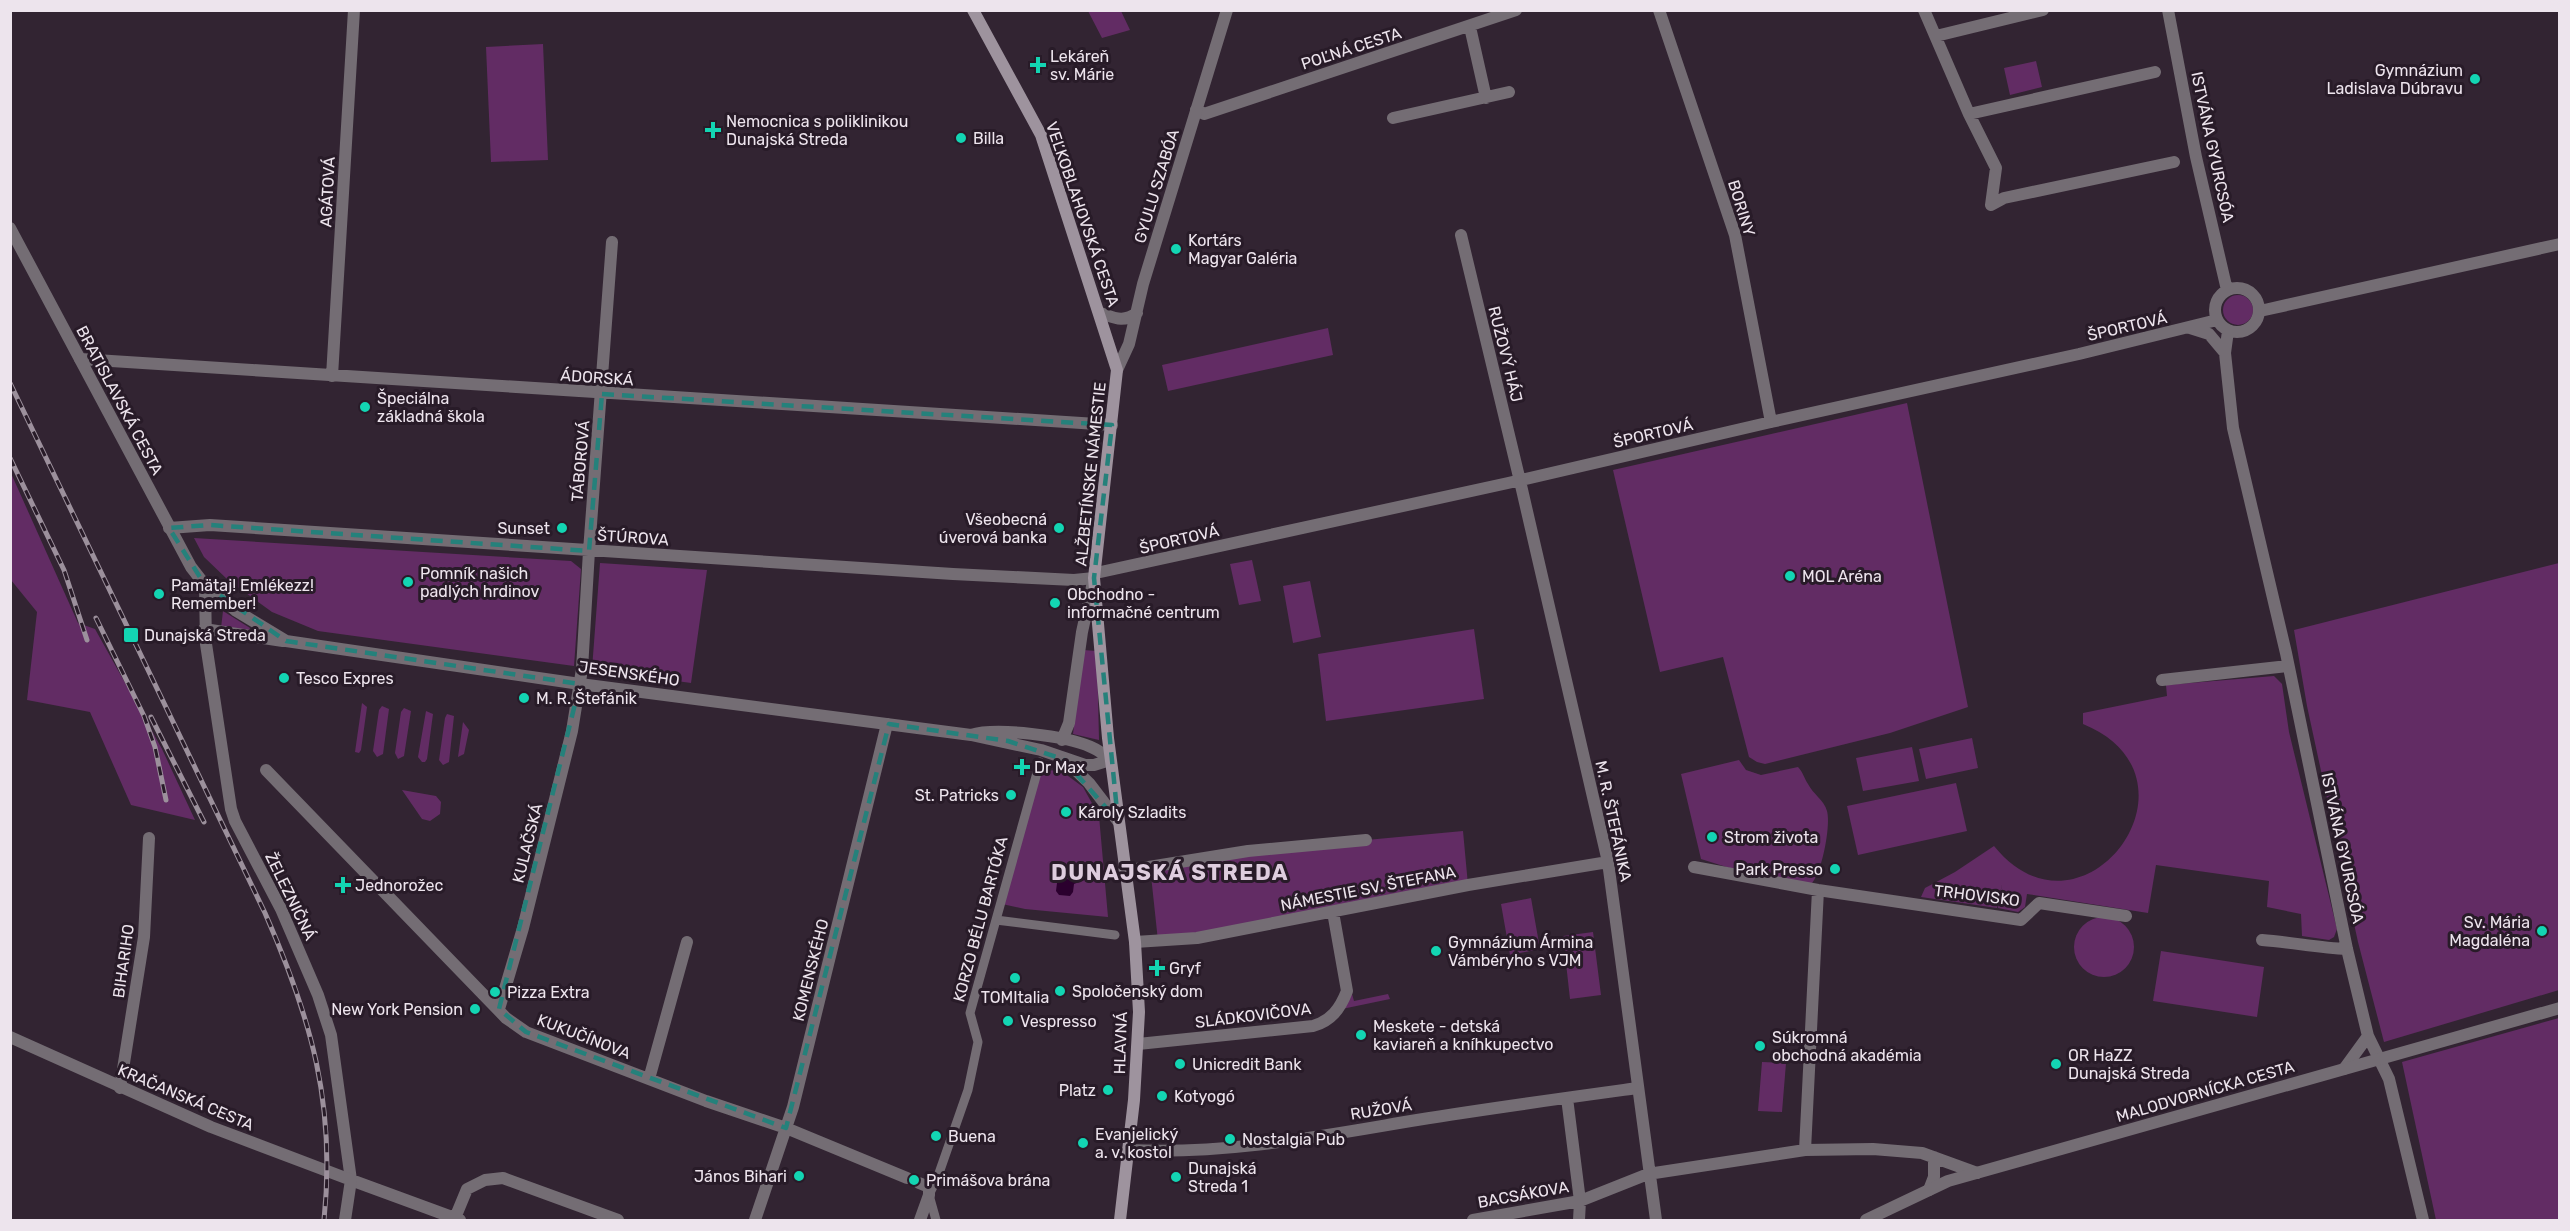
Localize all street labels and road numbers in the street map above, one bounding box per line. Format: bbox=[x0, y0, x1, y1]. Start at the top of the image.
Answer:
street label: POĽNÁ CESTA bbox=[1299, 23, 1404, 74]
street label: ISTVÁNA GYURCSÓA bbox=[2187, 70, 2239, 225]
street label: VEĽKOBLAHOVSKÁ CESTA bbox=[1042, 119, 1123, 309]
street label: GYULU SZABÓA bbox=[1129, 126, 1183, 245]
street label: AGÁTOVÁ bbox=[316, 156, 339, 228]
street label: BORINY bbox=[1724, 178, 1759, 239]
street label: RUŽOVÝ HÁJ bbox=[1484, 304, 1527, 404]
street label: ŠPORTOVÁ bbox=[2085, 307, 2169, 345]
street label: BRATISLAVSKÁ CESTA bbox=[72, 322, 167, 478]
street label: ÁDORSKÁ bbox=[560, 365, 634, 390]
street label: ALŽBETÍNSKE NÁMESTIE bbox=[1071, 381, 1110, 567]
street label: ŠPORTOVÁ bbox=[1611, 414, 1695, 452]
street label: TÁBOROVÁ bbox=[567, 419, 594, 503]
street label: ŠPORTOVÁ bbox=[1137, 520, 1221, 558]
street label: ŠTÚROVA bbox=[597, 525, 670, 549]
street label: JESENSKÉHO bbox=[577, 657, 681, 690]
street label: M. R. ŠTEFÁNIKA bbox=[1591, 759, 1637, 883]
street label: ISTVÁNA GYURCSÓA bbox=[2317, 771, 2369, 926]
street label: KULAČSKÁ bbox=[507, 801, 547, 885]
street label: KORZO BÉLU BARTÓKA bbox=[948, 834, 1012, 1004]
street label: ŽELEZNIČNÁ bbox=[261, 849, 321, 944]
street label: NÁMESTIE SV. ŠTEFANA bbox=[1279, 861, 1458, 915]
street label: TRHOVISKO bbox=[1933, 881, 2021, 910]
street label: KOMENSKÉHO bbox=[789, 917, 832, 1023]
street label: BIHARIHO bbox=[109, 923, 138, 999]
street label: SLÁDKOVIČOVA bbox=[1194, 998, 1312, 1032]
street label: KUKUČÍNOVA bbox=[534, 1009, 634, 1063]
street label: HLAVNÁ bbox=[1110, 1011, 1131, 1075]
street label: MALODVORNÍCKA CESTA bbox=[2114, 1057, 2297, 1126]
street label: KRAČANSKÁ CESTA bbox=[115, 1059, 257, 1135]
street label: RUŽOVÁ bbox=[1349, 1095, 1414, 1124]
street label: BACSÁKOVA bbox=[1476, 1177, 1570, 1212]

